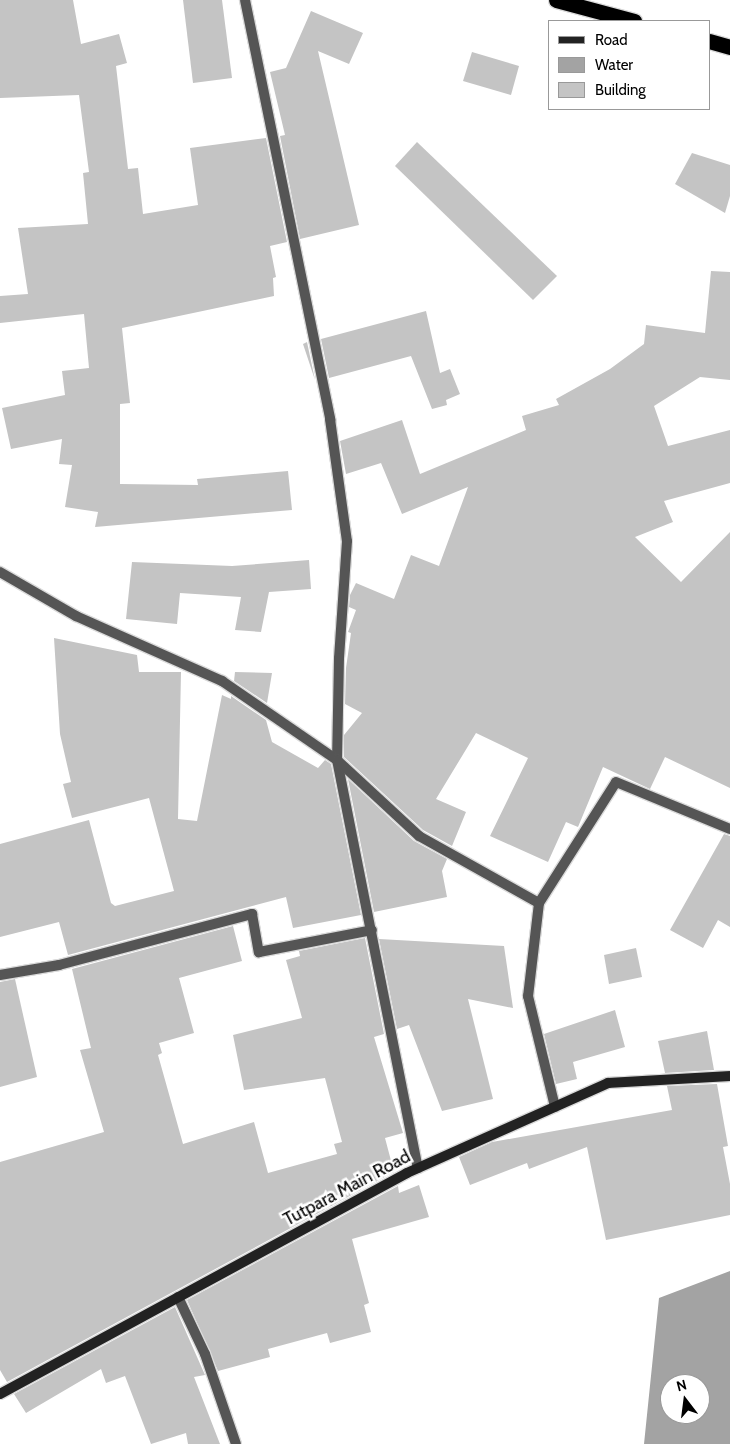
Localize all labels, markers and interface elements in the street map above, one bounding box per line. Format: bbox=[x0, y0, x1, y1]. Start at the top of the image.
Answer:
legend bbox=[548, 20, 710, 110]
text: Road bbox=[595, 31, 628, 49]
text: Water bbox=[595, 56, 633, 74]
text: Building bbox=[595, 81, 646, 99]
street label: Tutpara Main Road bbox=[280, 1145, 414, 1231]
north arrow bbox=[660, 1374, 710, 1424]
text: N bbox=[674, 1376, 688, 1395]

